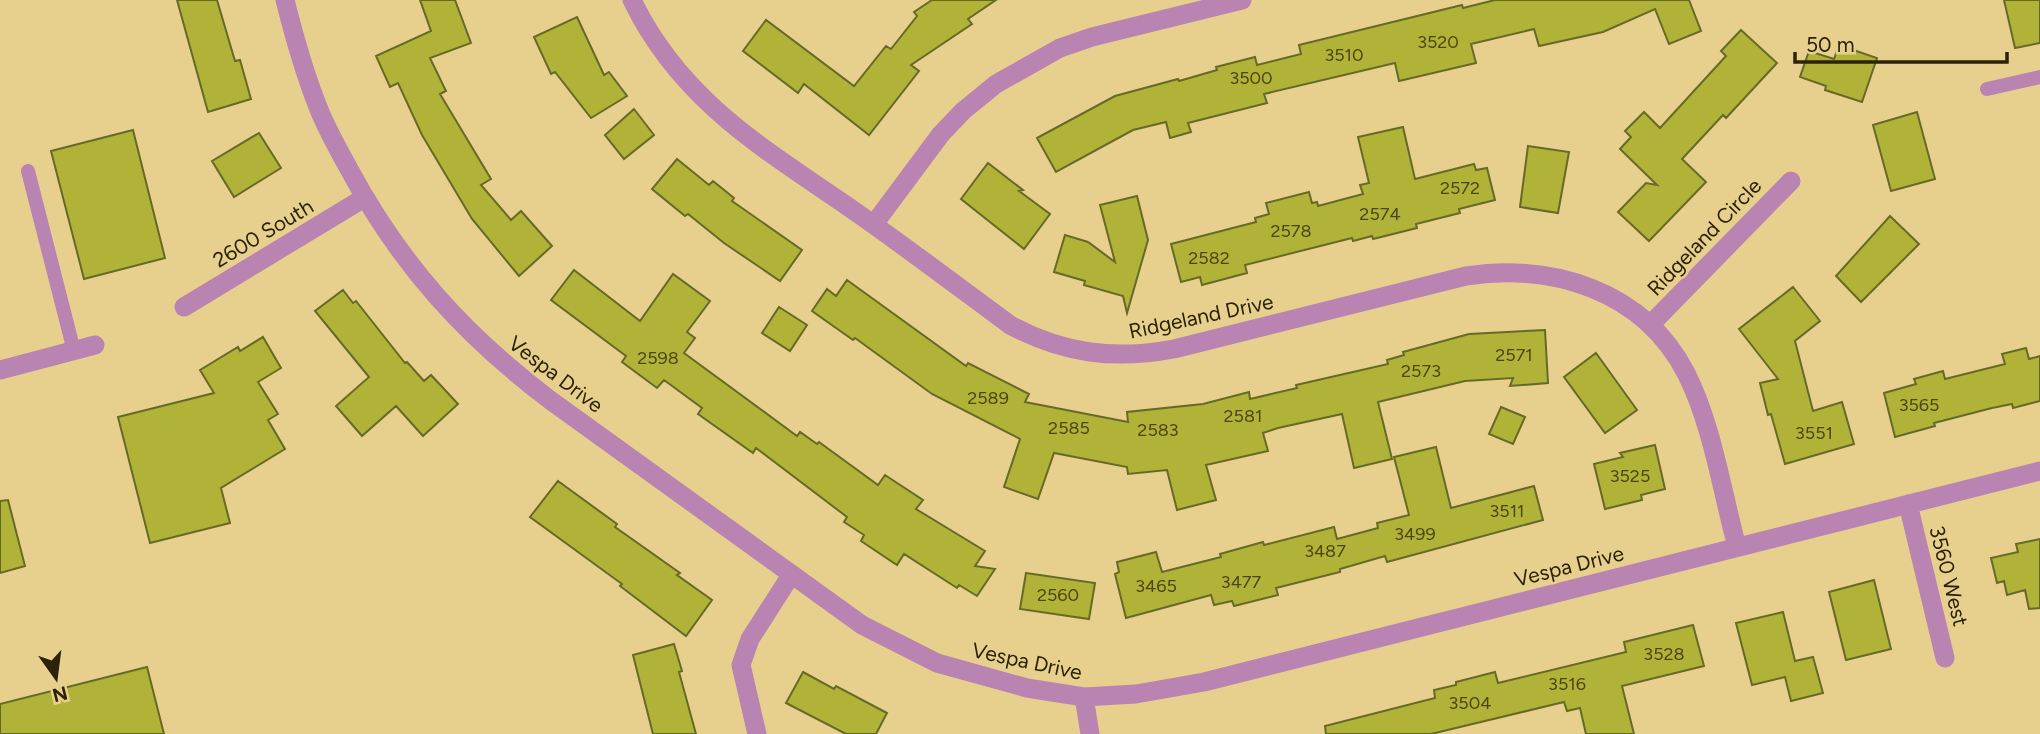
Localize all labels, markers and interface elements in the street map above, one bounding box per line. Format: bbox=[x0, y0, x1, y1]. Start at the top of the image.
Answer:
scale bar bbox=[1795, 21, 2007, 65]
house number: 3520 bbox=[1417, 31, 1459, 53]
text: 50 m bbox=[1806, 32, 1855, 57]
house number: 3510 bbox=[1324, 44, 1364, 66]
house number: 3500 bbox=[1229, 67, 1273, 89]
street label: Ridgeland Circle bbox=[1642, 173, 1766, 301]
house number: 2572 bbox=[1440, 177, 1480, 199]
street label: 2600 South bbox=[208, 193, 318, 273]
house number: 2574 bbox=[1359, 203, 1401, 225]
house number: 2578 bbox=[1270, 220, 1312, 242]
house number: 2582 bbox=[1188, 247, 1230, 269]
street label: Ridgeland Drive bbox=[1126, 288, 1276, 344]
street label: Vespa Drive bbox=[504, 330, 608, 418]
house number: 2571 bbox=[1495, 344, 1533, 366]
house number: 2598 bbox=[637, 347, 679, 369]
house number: 2573 bbox=[1401, 360, 1441, 382]
house number: 2589 bbox=[967, 387, 1009, 409]
house number: 3565 bbox=[1899, 394, 1939, 416]
house number: 2581 bbox=[1224, 405, 1262, 427]
house number: 2585 bbox=[1048, 417, 1090, 439]
house number: 2583 bbox=[1137, 419, 1179, 441]
house number: 3551 bbox=[1795, 422, 1833, 444]
house number: 3525 bbox=[1610, 465, 1650, 487]
house number: 3511 bbox=[1489, 500, 1525, 522]
house number: 3499 bbox=[1394, 523, 1436, 545]
street label: 3560 West bbox=[1924, 523, 1974, 629]
house number: 3487 bbox=[1304, 540, 1346, 562]
street label: Vespa Drive bbox=[1512, 540, 1626, 592]
house number: 3477 bbox=[1221, 571, 1261, 593]
house number: 3465 bbox=[1135, 575, 1177, 597]
house number: 2560 bbox=[1037, 584, 1079, 606]
street label: Vespa Drive bbox=[970, 637, 1084, 685]
north arrow bbox=[21, 643, 91, 713]
house number: 3528 bbox=[1643, 643, 1685, 665]
house number: 3516 bbox=[1548, 673, 1586, 695]
text: N bbox=[50, 681, 70, 707]
house number: 3504 bbox=[1449, 692, 1491, 714]

